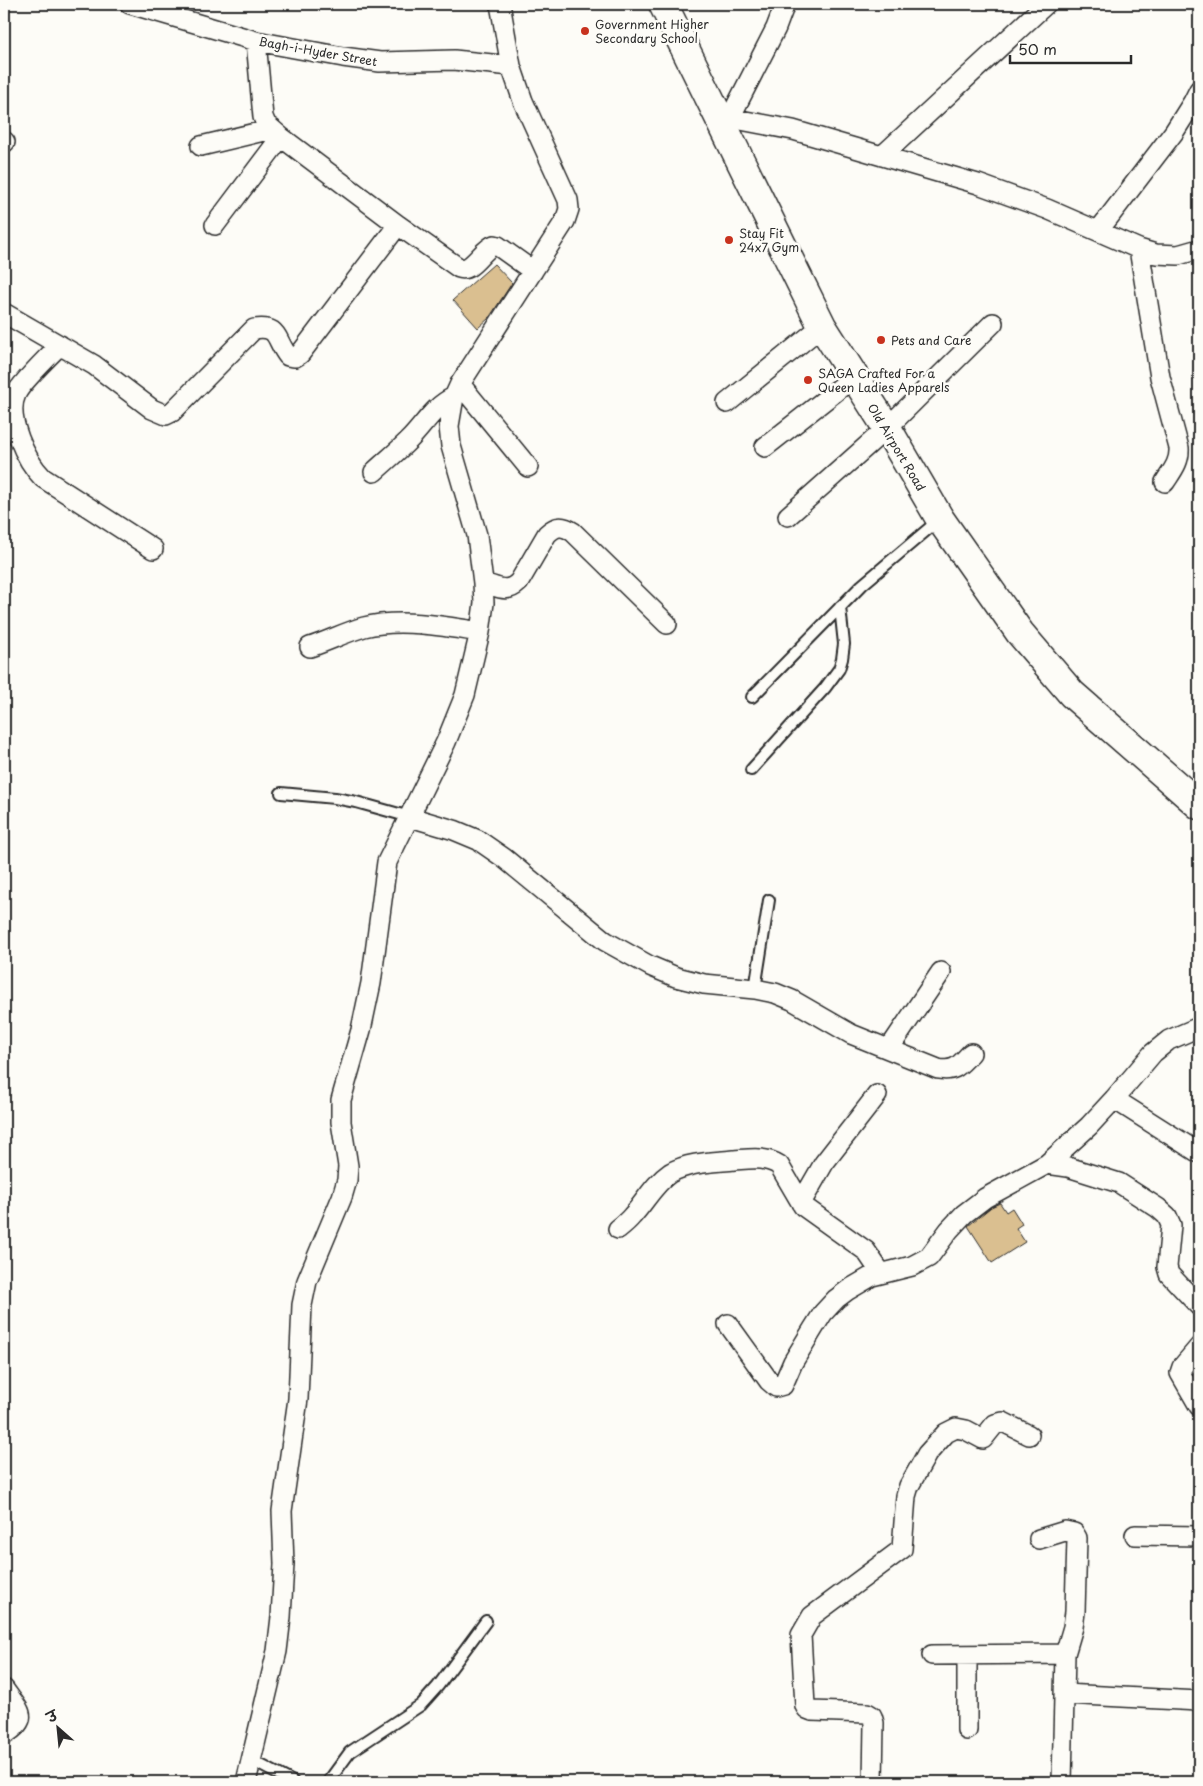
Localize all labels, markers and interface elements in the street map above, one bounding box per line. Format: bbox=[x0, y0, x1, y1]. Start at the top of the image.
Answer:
place label: Government Higher Secondary School bbox=[595, 15, 709, 47]
marker: Government Higher Secondary School bbox=[579, 25, 591, 37]
street label: Bagh-i-Hyder Street bbox=[257, 32, 379, 70]
scale bar bbox=[1010, 32, 1132, 64]
text: 50 m bbox=[1018, 37, 1057, 60]
place label: Stay Fit 24x7 Gym bbox=[739, 224, 799, 256]
marker: Stay Fit 24x7 Gym bbox=[723, 234, 735, 246]
place label: Pets and Care bbox=[891, 331, 971, 349]
marker: Pets and Care bbox=[875, 334, 887, 346]
place label: SAGA Crafted For a Queen Ladies Apparels bbox=[818, 364, 950, 396]
marker: SAGA Crafted For a Queen Ladies Apparels bbox=[802, 374, 814, 386]
street label: Old Airport Road bbox=[864, 400, 930, 494]
north arrow bbox=[32, 1704, 82, 1754]
text: उ bbox=[41, 1704, 62, 1728]

